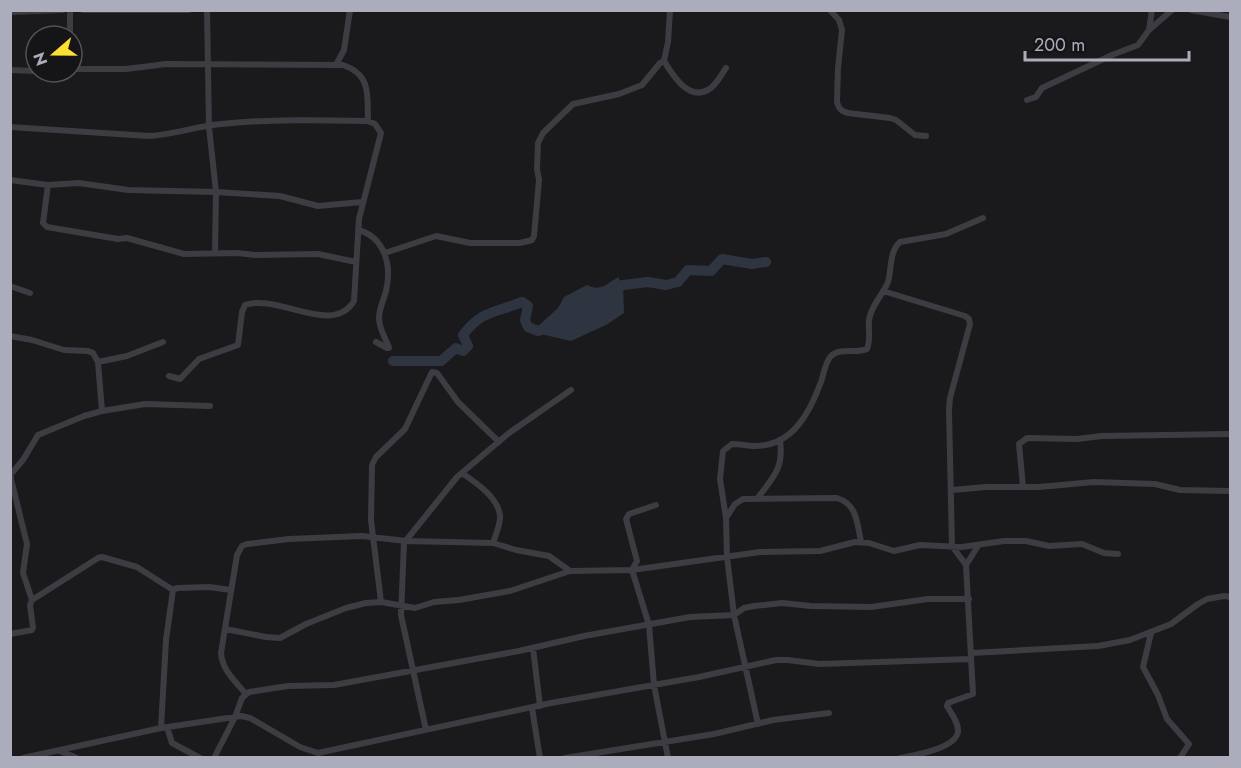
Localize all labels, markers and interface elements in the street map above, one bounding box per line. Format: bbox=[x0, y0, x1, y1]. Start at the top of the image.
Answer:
north arrow bbox=[24, 24, 84, 84]
scale bar bbox=[1025, 24, 1188, 62]
text: 200 m bbox=[1034, 32, 1085, 58]
text: N bbox=[27, 49, 53, 69]

